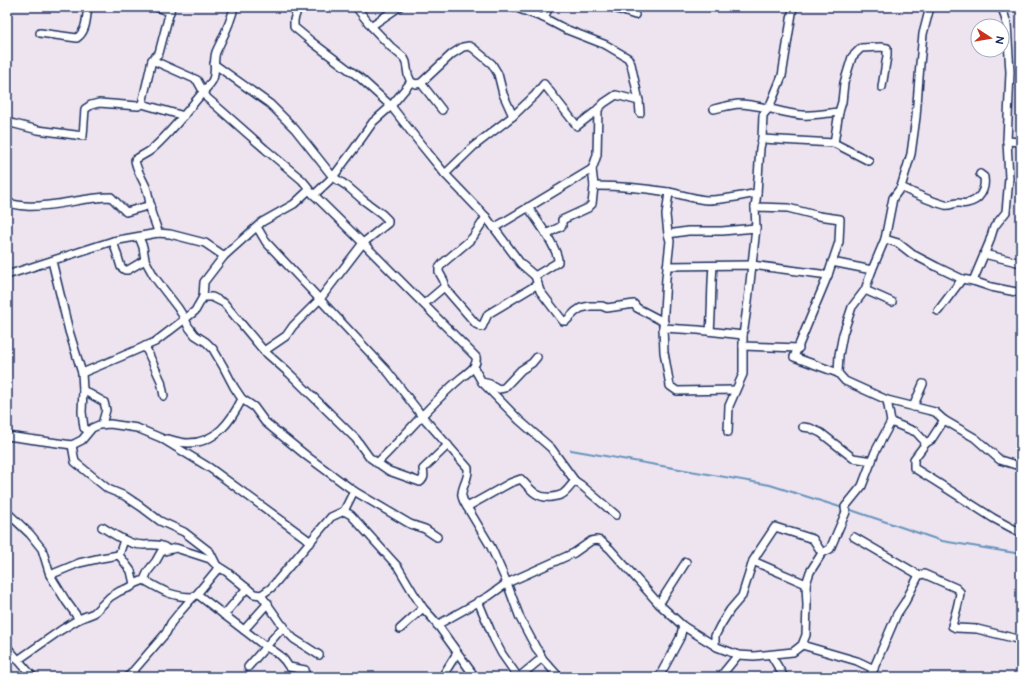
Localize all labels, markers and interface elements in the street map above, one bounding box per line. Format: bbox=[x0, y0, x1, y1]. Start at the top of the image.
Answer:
north arrow bbox=[970, 18, 1010, 58]
text: N bbox=[992, 35, 1007, 45]

